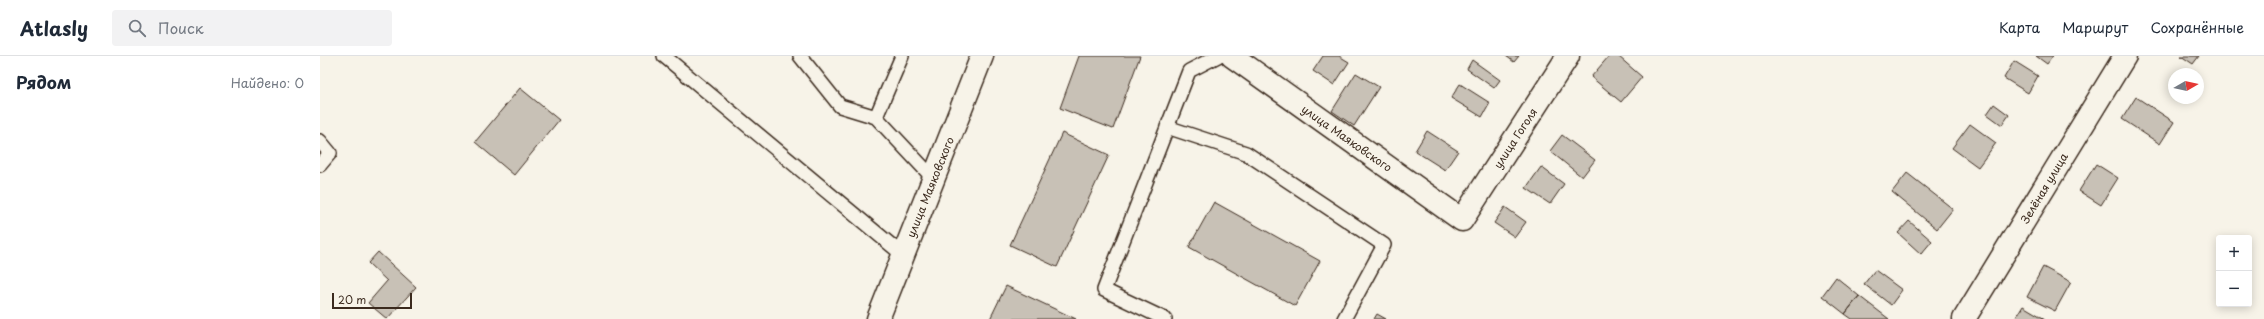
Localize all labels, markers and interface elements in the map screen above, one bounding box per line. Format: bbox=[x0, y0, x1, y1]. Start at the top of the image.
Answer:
search box bbox=[112, 10, 392, 46]
text: Atlasly bbox=[20, 14, 88, 42]
text: Поиск bbox=[158, 16, 204, 39]
icon: search bbox=[126, 17, 148, 39]
text: Карта bbox=[1999, 17, 2040, 38]
text: Маршрут bbox=[2062, 17, 2128, 38]
text: Сохранённые bbox=[2150, 17, 2244, 38]
north arrow bbox=[2168, 68, 2204, 104]
text: Рядом bbox=[16, 69, 71, 95]
text: Найдено: 0 bbox=[231, 73, 304, 92]
street label: улица Маяковского bbox=[1298, 100, 1396, 176]
street label: улица Гоголя bbox=[1489, 104, 1541, 172]
street label: улица Маяковского bbox=[902, 134, 958, 240]
street label: Зелёная улица bbox=[2016, 149, 2072, 227]
map controls bbox=[2216, 235, 2252, 307]
button: + bbox=[2216, 235, 2252, 271]
button: − bbox=[2216, 271, 2252, 307]
scale bar bbox=[332, 291, 412, 310]
text: 20 m bbox=[338, 291, 366, 308]

